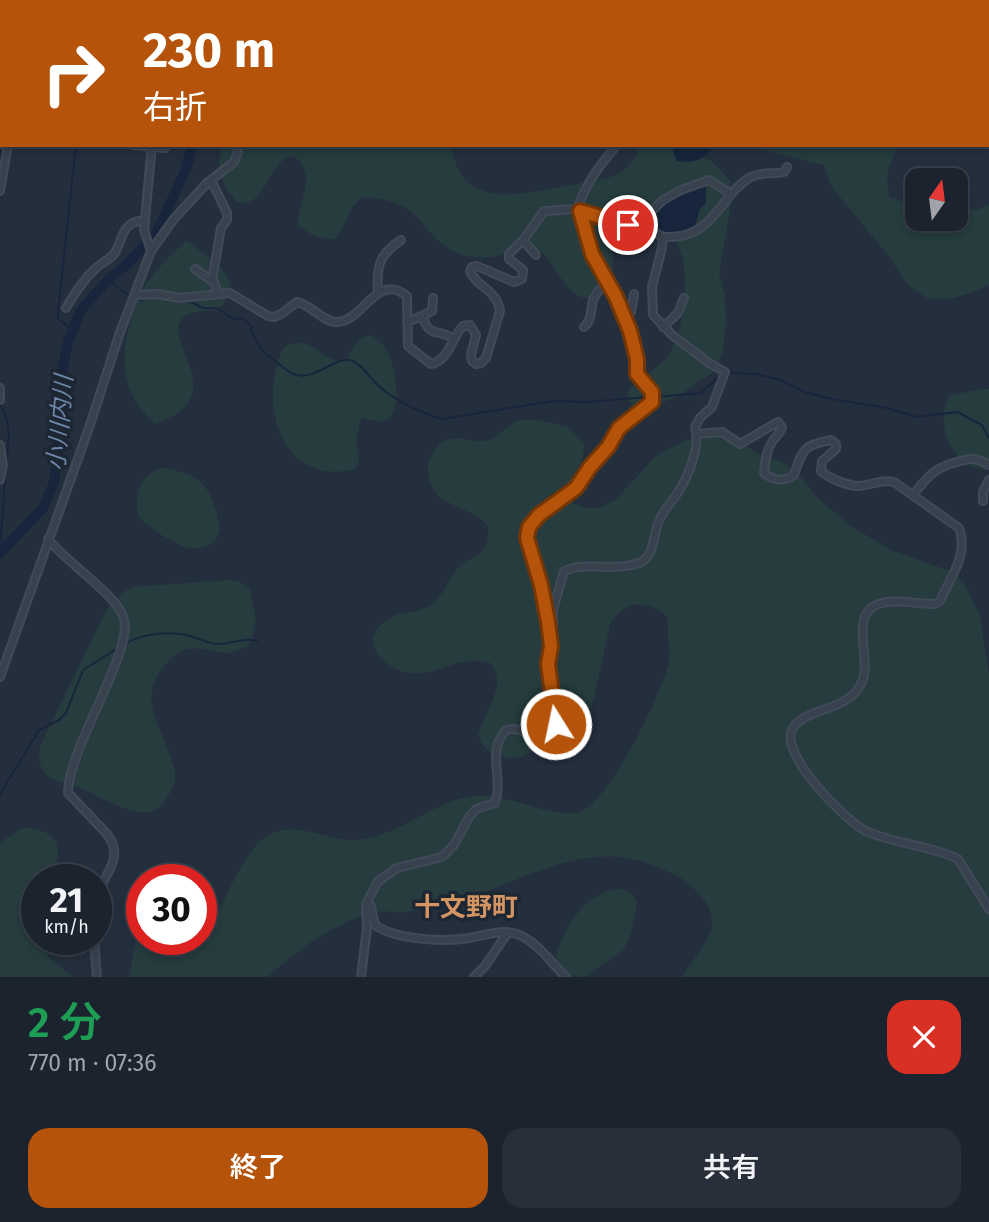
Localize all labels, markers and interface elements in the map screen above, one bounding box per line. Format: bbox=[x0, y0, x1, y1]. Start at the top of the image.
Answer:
text: 230 m bbox=[143, 21, 275, 80]
icon: right bbox=[28, 28, 119, 119]
text: 右折 bbox=[143, 88, 207, 126]
north arrow bbox=[905, 168, 968, 231]
map controls bbox=[905, 168, 968, 231]
pin bbox=[598, 195, 658, 255]
icon: arrive bbox=[609, 206, 647, 244]
water label: 小川内川 bbox=[42, 371, 78, 472]
position arrow bbox=[519, 687, 593, 761]
speed limit sign: 30 bbox=[126, 864, 217, 955]
text: 21 bbox=[50, 879, 83, 921]
district label: 十文野町 bbox=[414, 892, 518, 923]
text: km/h bbox=[44, 916, 89, 938]
text: 2 分 bbox=[28, 998, 102, 1048]
button: close bbox=[887, 1000, 961, 1074]
text: 770 m · 07:36 bbox=[28, 1049, 157, 1077]
button: 終了 bbox=[28, 1128, 488, 1208]
button: 共有 bbox=[502, 1128, 961, 1208]

